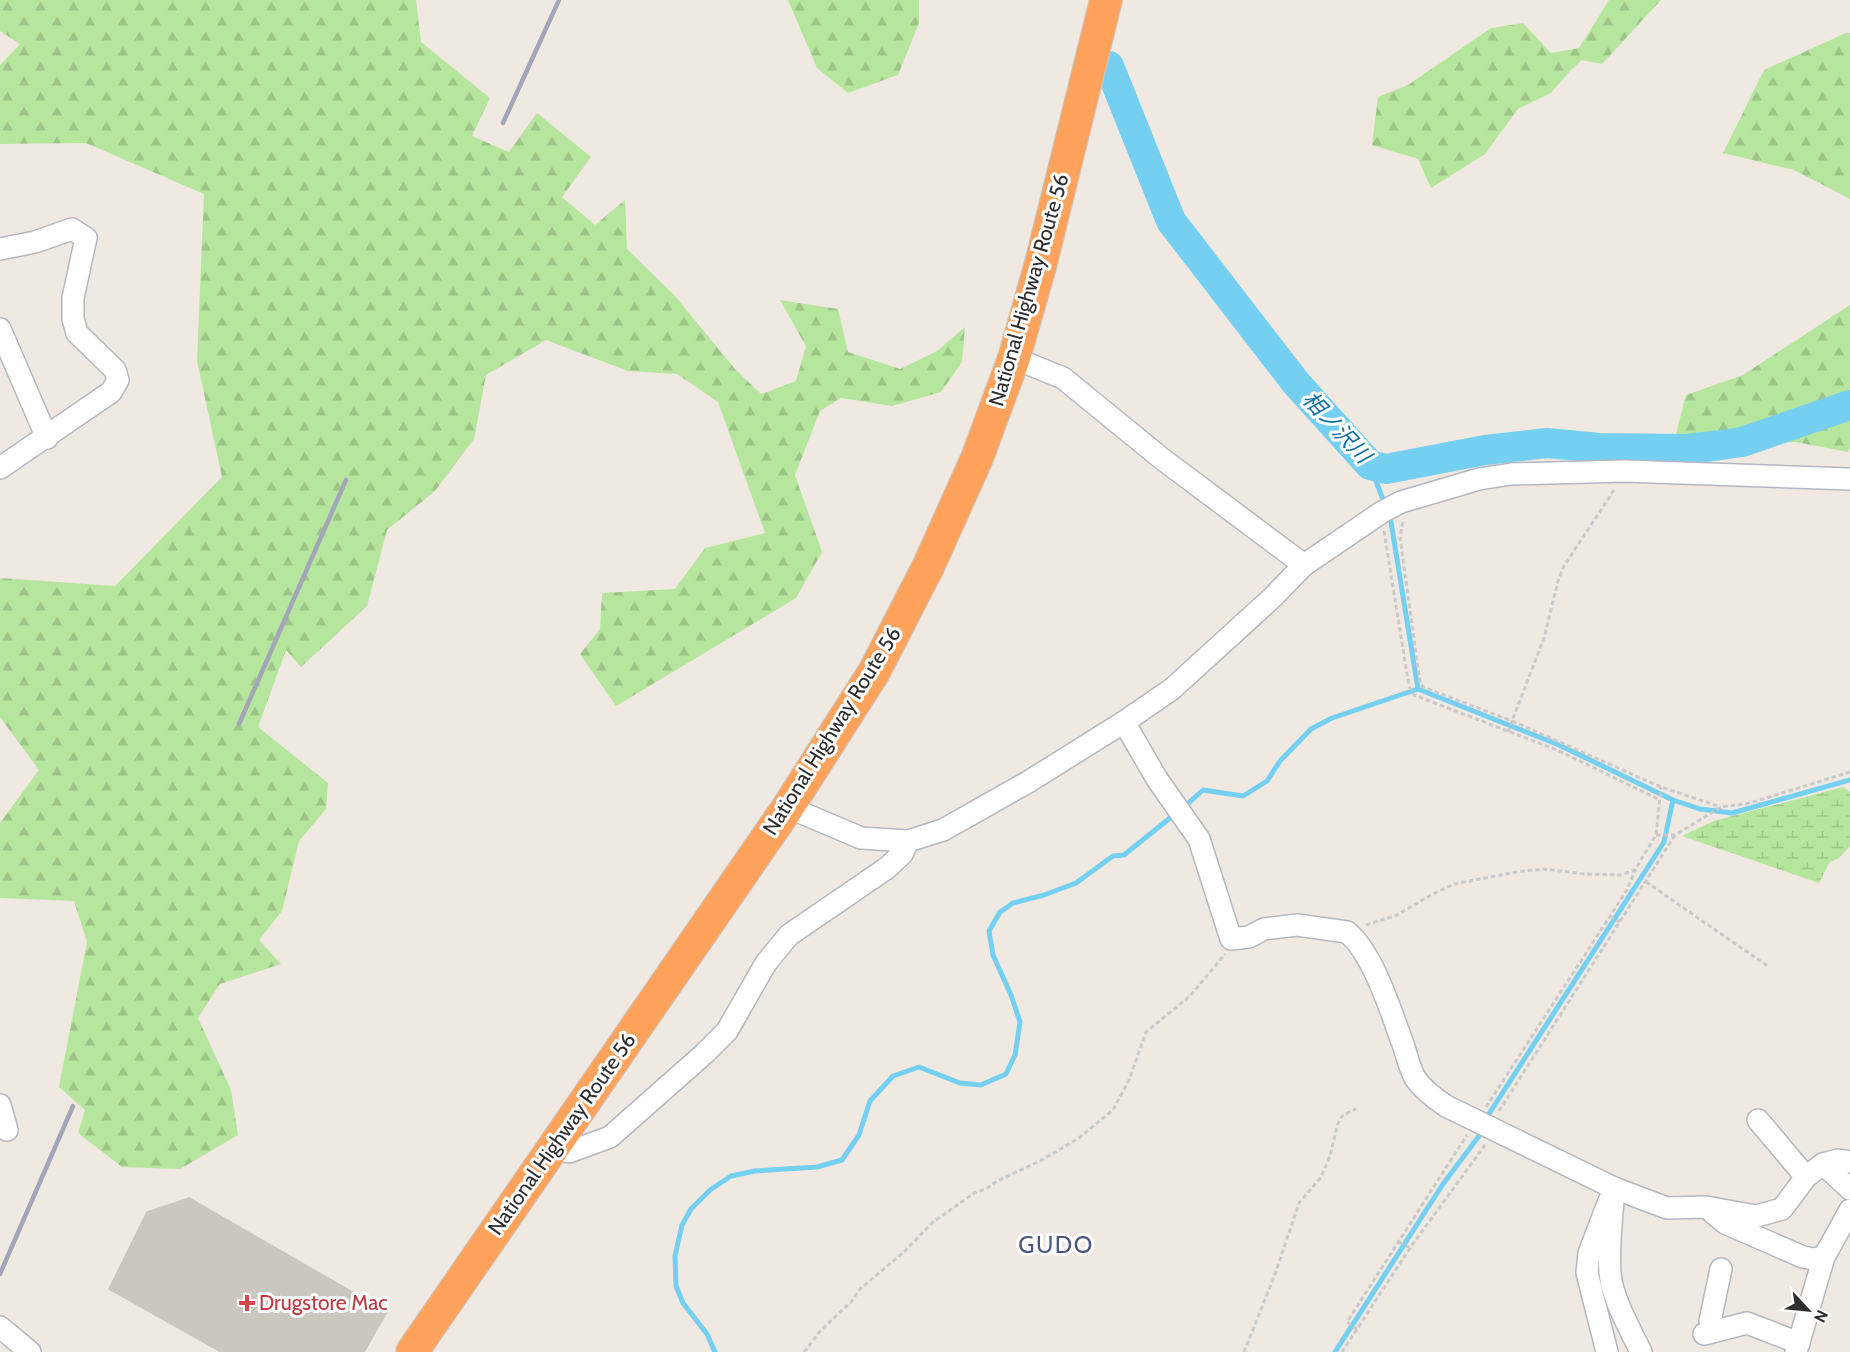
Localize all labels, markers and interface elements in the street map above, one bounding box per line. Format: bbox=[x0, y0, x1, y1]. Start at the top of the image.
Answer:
street label: National Highway Route 56 bbox=[983, 171, 1074, 409]
water label: 相ノ沢川 bbox=[1297, 386, 1378, 470]
street label: National Highway Route 56 bbox=[757, 622, 906, 839]
street label: National Highway Route 56 bbox=[482, 1028, 641, 1239]
district label: GUDO bbox=[1018, 1230, 1094, 1259]
north arrow bbox=[1778, 1280, 1838, 1340]
place label: Drugstore Mac bbox=[259, 1290, 388, 1315]
marker: Drugstore Mac bbox=[240, 1296, 254, 1310]
text: N bbox=[1810, 1307, 1832, 1326]

